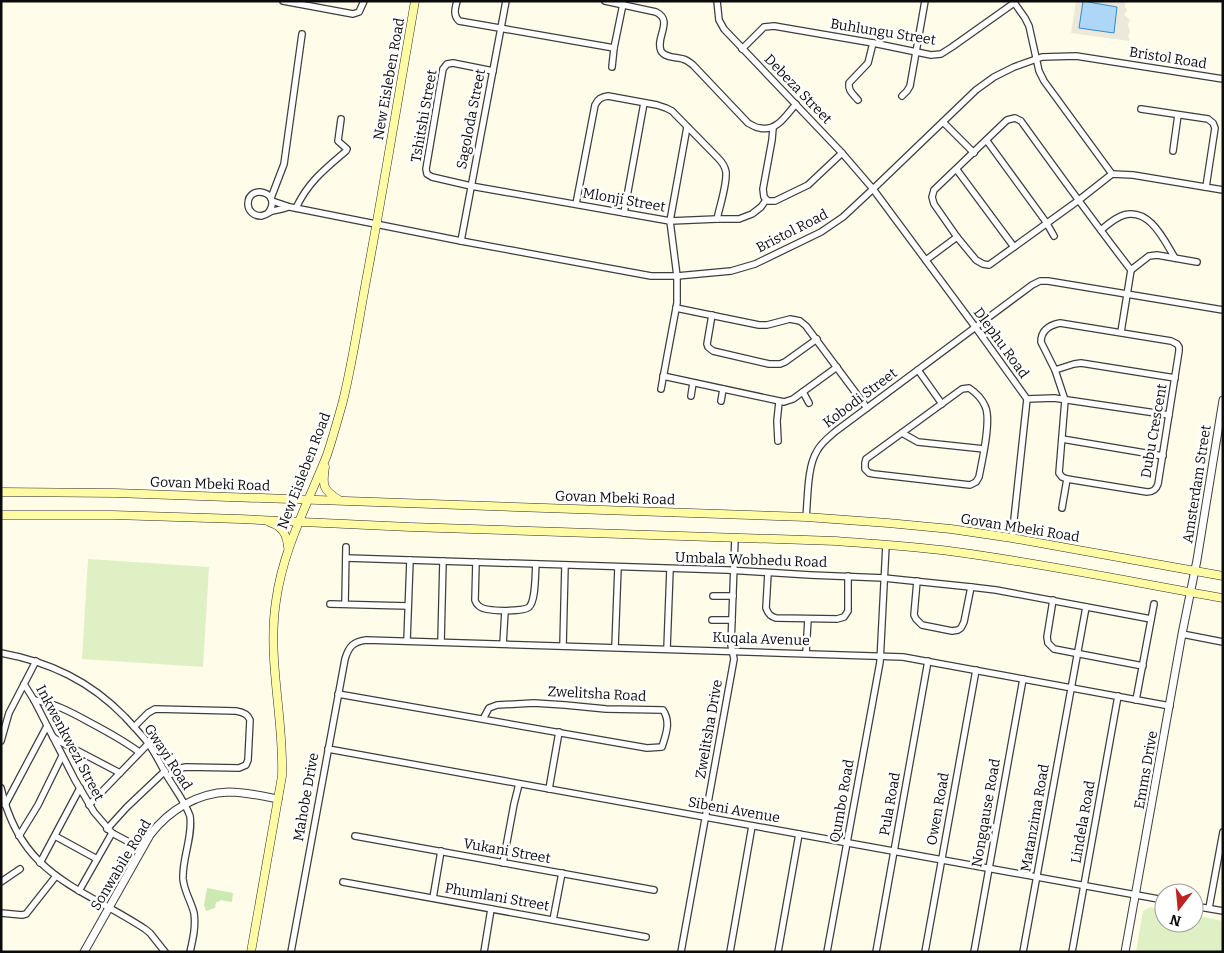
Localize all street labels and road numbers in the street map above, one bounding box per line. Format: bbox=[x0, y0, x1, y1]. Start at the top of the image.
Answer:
street label: Buhlungu Street bbox=[829, 15, 937, 49]
street label: New Eisleben Road bbox=[370, 17, 408, 141]
street label: Bristol Road bbox=[1128, 43, 1208, 73]
street label: Debeza Street bbox=[761, 51, 835, 127]
street label: Tshitshi Street bbox=[407, 68, 441, 164]
street label: Sagoloda Street bbox=[453, 68, 489, 170]
street label: Mlonji Street bbox=[581, 184, 667, 216]
street label: Bristol Road bbox=[753, 206, 831, 256]
street label: Dlephu Road bbox=[970, 304, 1032, 382]
street label: Kobodi Street bbox=[820, 365, 900, 431]
street label: Dubu Crescent bbox=[1137, 382, 1171, 480]
street label: New Eisleben Road bbox=[274, 410, 334, 532]
street label: Amsterdam Street bbox=[1179, 424, 1215, 544]
street label: Govan Mbeki Road bbox=[150, 473, 270, 495]
street label: Govan Mbeki Road bbox=[555, 487, 675, 509]
street label: Govan Mbeki Road bbox=[959, 510, 1081, 546]
street label: Umbala Wobhedu Road bbox=[675, 549, 827, 571]
street label: Kuqala Avenue bbox=[712, 629, 810, 649]
street label: Zwelitsha Drive bbox=[692, 678, 726, 780]
street label: Inkwenkwezi Street bbox=[32, 682, 108, 804]
street label: Zwelitsha Road bbox=[547, 683, 647, 705]
street label: Gwayi Road bbox=[140, 721, 196, 793]
street label: Emms Drive bbox=[1131, 729, 1161, 811]
street label: Mahobe Drive bbox=[290, 751, 322, 843]
street label: Nongqause Road bbox=[968, 757, 1004, 869]
street label: Qumbo Road bbox=[826, 758, 858, 844]
street label: Matanzima Road bbox=[1017, 763, 1053, 873]
street label: Pula Road bbox=[876, 771, 904, 837]
street label: Owen Road bbox=[923, 771, 953, 847]
street label: Lindela Road bbox=[1067, 779, 1099, 865]
street label: Sibeni Avenue bbox=[687, 794, 781, 826]
street label: Sonwabile Road bbox=[87, 816, 155, 914]
street label: Vukani Street bbox=[462, 835, 552, 867]
street label: Phumlani Street bbox=[443, 879, 551, 915]

